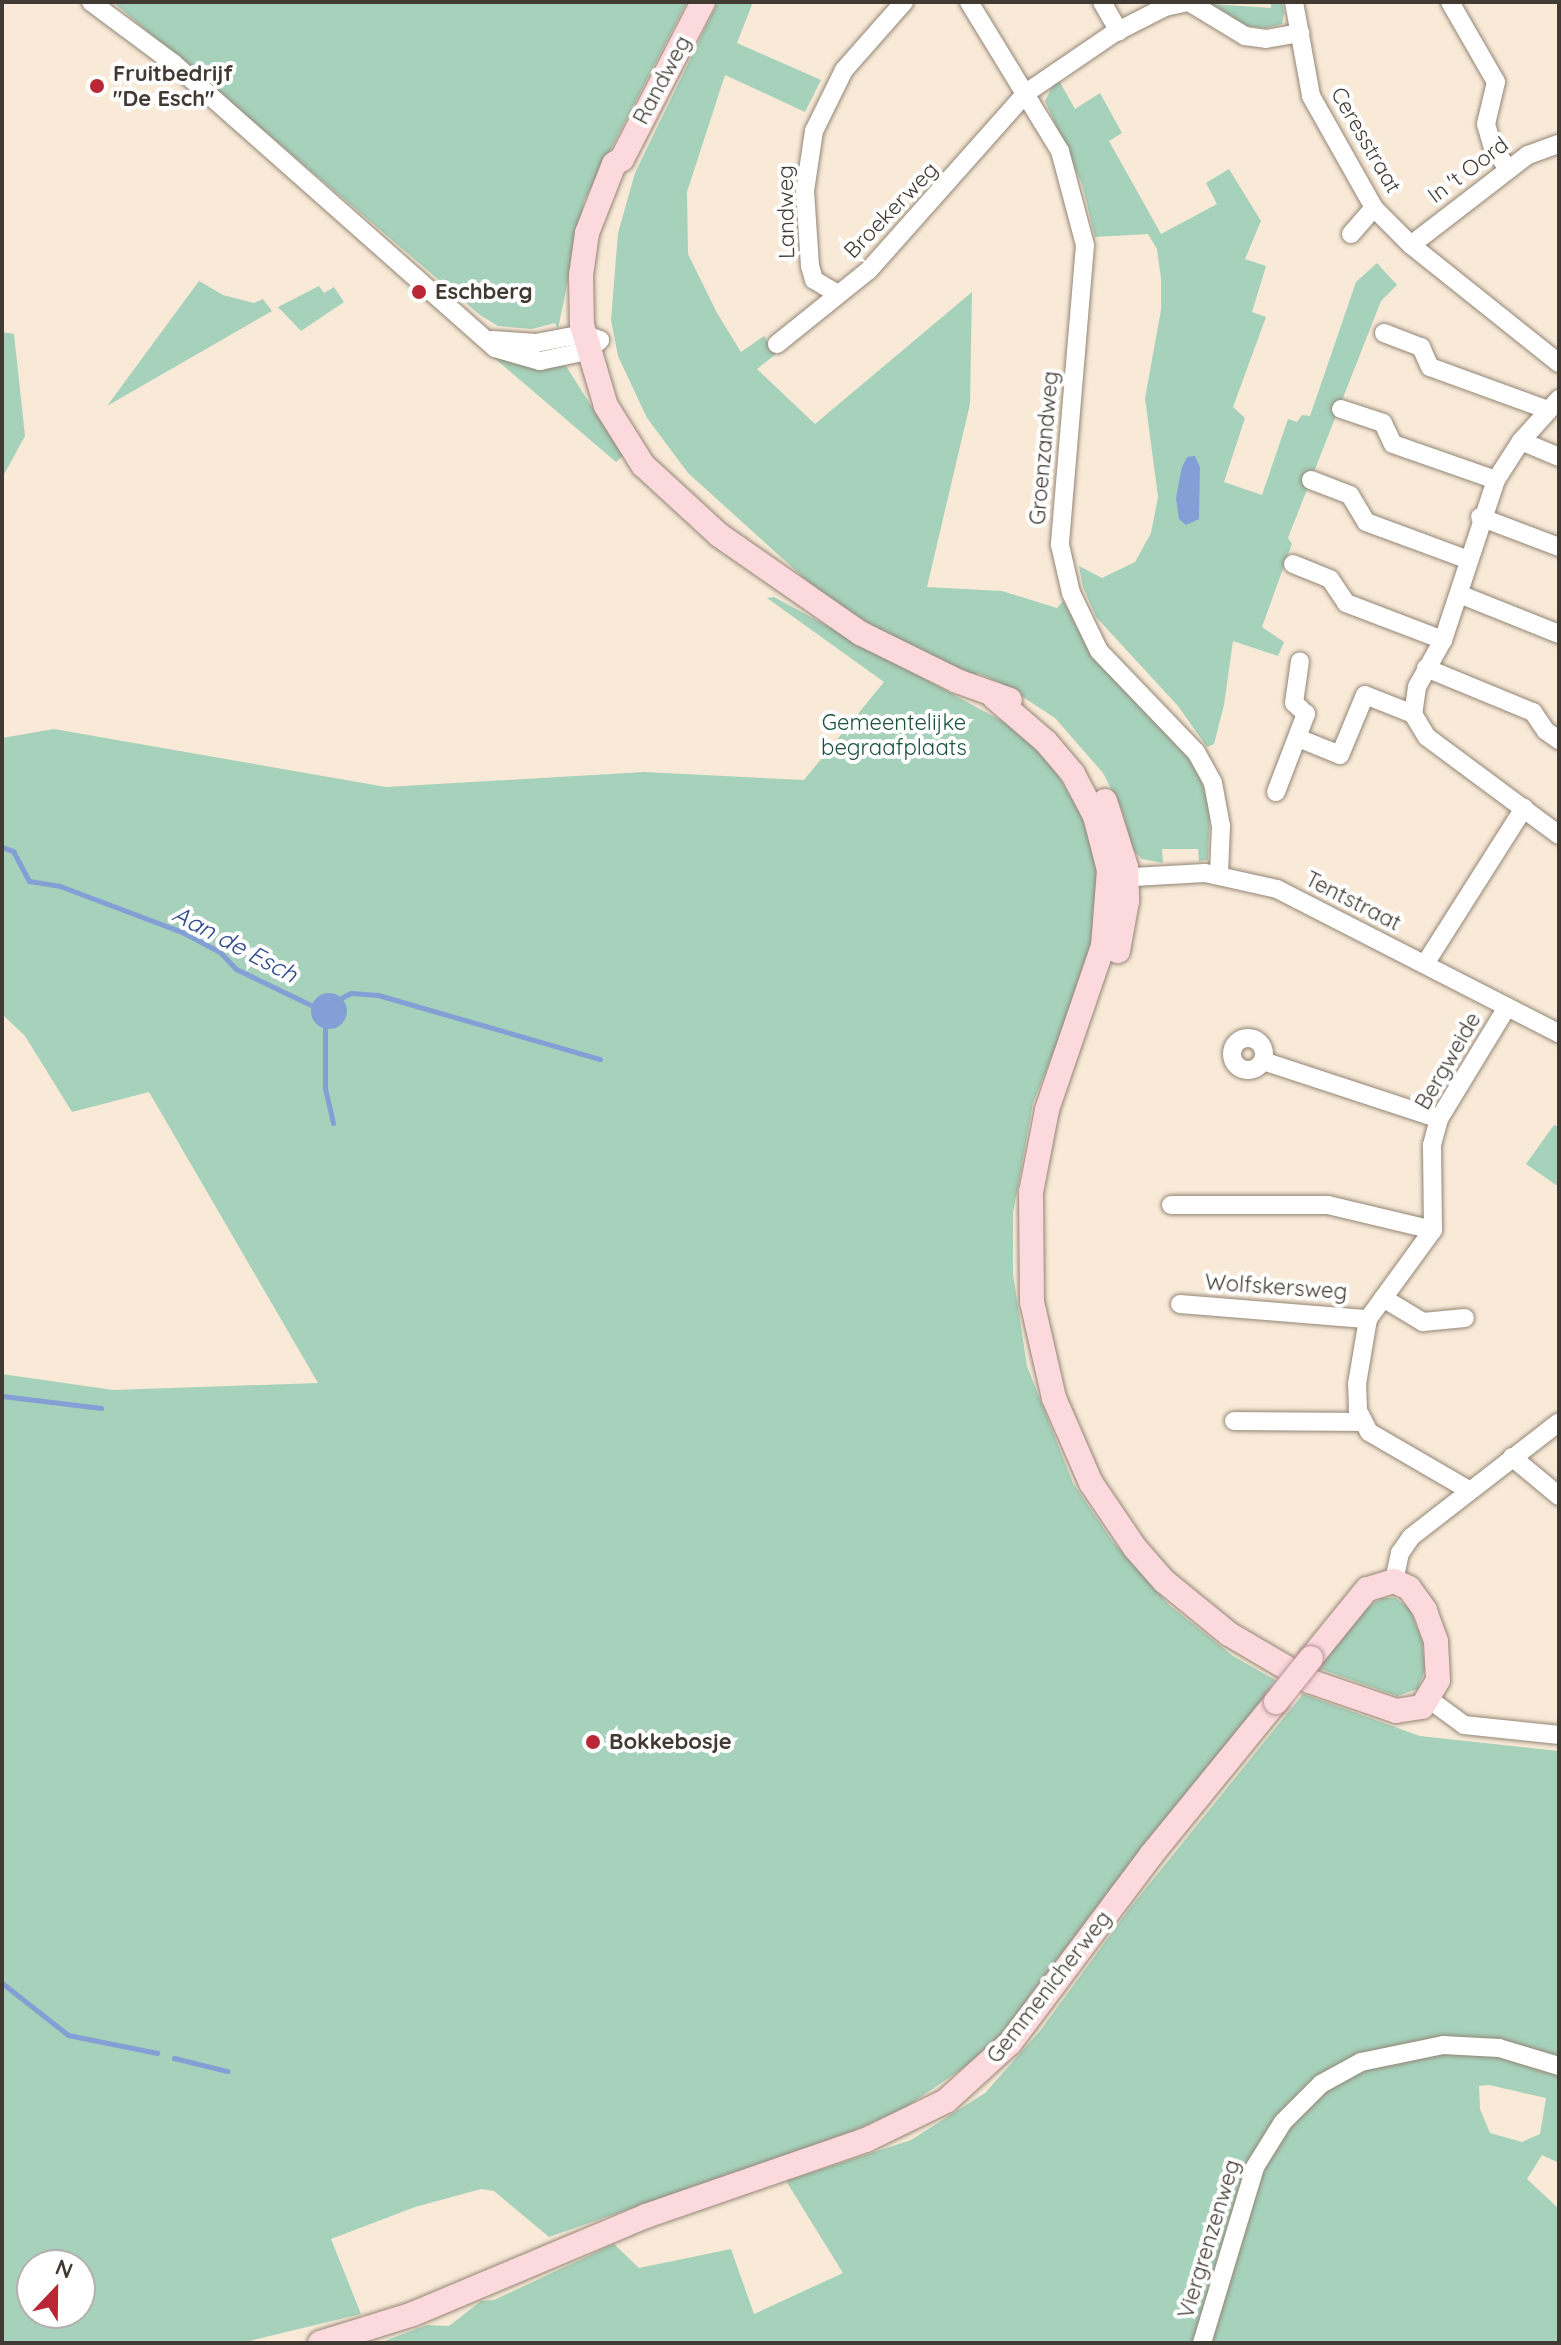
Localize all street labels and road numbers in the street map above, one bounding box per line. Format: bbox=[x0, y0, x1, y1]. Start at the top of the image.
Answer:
street label: Randweg bbox=[628, 31, 696, 129]
street label: Ceresstraat bbox=[1325, 82, 1407, 198]
street label: In 't Oord bbox=[1423, 131, 1513, 209]
street label: Broekerweg bbox=[838, 156, 944, 264]
street label: Landweg bbox=[772, 165, 800, 259]
street label: Groenzandweg bbox=[1024, 370, 1064, 526]
street label: Tentstraat bbox=[1301, 866, 1405, 936]
street label: Bergweide bbox=[1410, 1008, 1486, 1114]
street label: Wolfskersweg bbox=[1204, 1269, 1348, 1305]
street label: Gemmenicherweg bbox=[981, 1906, 1117, 2068]
street label: Viergrenzenweg bbox=[1172, 2156, 1246, 2322]

